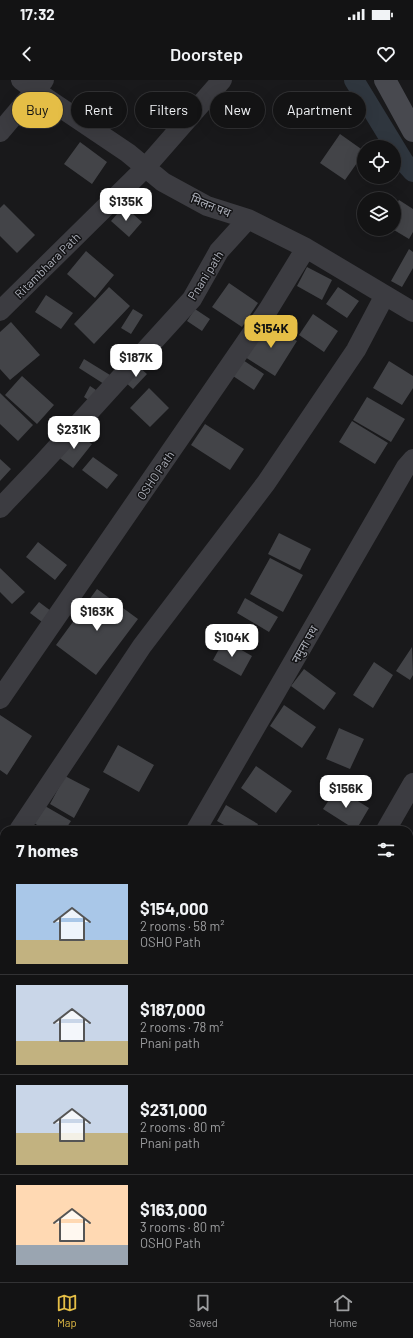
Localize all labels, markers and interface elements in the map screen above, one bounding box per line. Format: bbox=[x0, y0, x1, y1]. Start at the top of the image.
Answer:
text: 17:32 bbox=[20, 5, 55, 23]
icon: back bbox=[16, 43, 38, 65]
text: Doorstep bbox=[170, 43, 243, 65]
icon: heart bbox=[375, 43, 397, 65]
chip: Buy bbox=[12, 92, 63, 128]
chip: Rent bbox=[71, 92, 127, 128]
chip: Filters bbox=[135, 92, 202, 128]
chip: New bbox=[210, 92, 265, 128]
chip: Apartment bbox=[273, 92, 366, 128]
map controls bbox=[357, 140, 401, 236]
button: locate bbox=[357, 140, 401, 184]
pin: $135K bbox=[98, 188, 154, 222]
street label: मिलन पथ bbox=[189, 191, 233, 219]
button: layers bbox=[357, 192, 401, 236]
text: $135K bbox=[109, 193, 143, 209]
street label: Ritambhara Path bbox=[11, 229, 83, 301]
street label: Pnani path bbox=[184, 248, 226, 302]
pin: $154K bbox=[243, 315, 299, 349]
text: $154K bbox=[253, 320, 289, 336]
pin: $187K bbox=[108, 344, 164, 378]
text: $187K bbox=[119, 349, 153, 365]
pin: $231K bbox=[46, 416, 102, 450]
text: $231K bbox=[57, 421, 91, 437]
street label: OSHO Path bbox=[133, 448, 177, 502]
pin: $163K bbox=[69, 598, 125, 632]
text: $163K bbox=[80, 603, 114, 619]
street label: नमुना पथ bbox=[288, 623, 322, 666]
pin: $104K bbox=[204, 624, 260, 658]
text: $104K bbox=[214, 629, 250, 645]
pin: $156K bbox=[318, 775, 374, 809]
text: $156K bbox=[329, 780, 363, 796]
icon: filters bbox=[375, 839, 397, 861]
text: 7 homes bbox=[16, 840, 78, 860]
text: $154,000 bbox=[140, 898, 208, 918]
icon: home bbox=[48, 900, 96, 948]
text: 2 rooms · 58 m² bbox=[140, 918, 224, 934]
text: OSHO Path bbox=[140, 934, 201, 950]
text: $187,000 bbox=[140, 999, 205, 1019]
icon: home bbox=[48, 1001, 96, 1049]
text: 2 rooms · 78 m² bbox=[140, 1019, 224, 1035]
text: Pnani path bbox=[140, 1035, 200, 1051]
text: $231,000 bbox=[140, 1099, 207, 1119]
icon: home bbox=[48, 1101, 96, 1149]
text: 2 rooms · 80 m² bbox=[140, 1119, 225, 1135]
text: Pnani path bbox=[140, 1135, 200, 1151]
text: $163,000 bbox=[140, 1199, 207, 1219]
icon: home bbox=[48, 1201, 96, 1249]
text: 3 rooms · 80 m² bbox=[140, 1219, 225, 1235]
text: OSHO Path bbox=[140, 1235, 201, 1251]
tab: Map bbox=[56, 1292, 78, 1329]
tab: Saved bbox=[189, 1292, 218, 1329]
tab: Home bbox=[329, 1292, 357, 1329]

